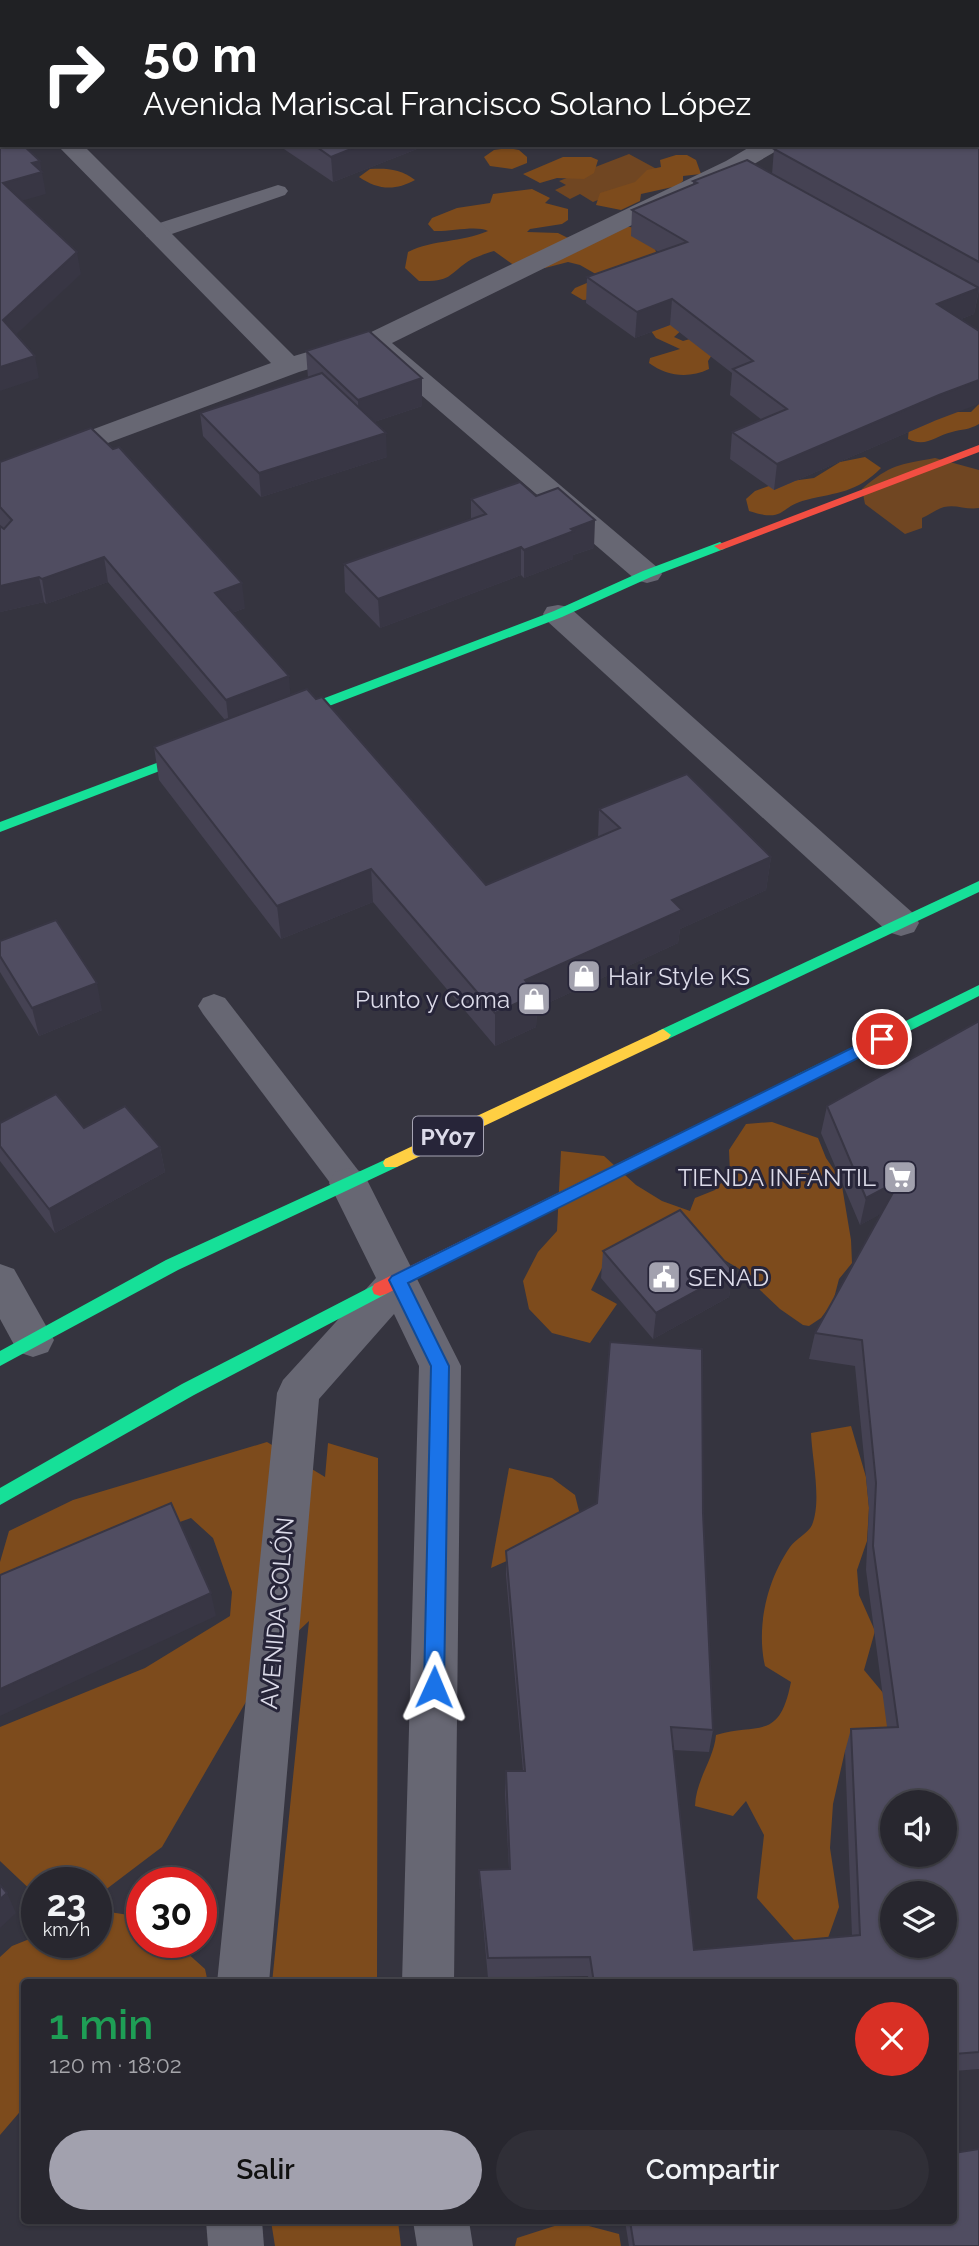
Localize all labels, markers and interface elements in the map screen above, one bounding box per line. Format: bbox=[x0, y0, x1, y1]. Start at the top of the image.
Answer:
text: 50 m bbox=[143, 26, 258, 83]
icon: right bbox=[28, 28, 119, 119]
text: Avenida Mariscal Francisco Solano López bbox=[143, 85, 751, 122]
shop icon: Hair Style KS bbox=[565, 957, 603, 995]
place label: Hair Style KS bbox=[608, 962, 750, 991]
shop icon: Punto y Coma bbox=[515, 980, 553, 1018]
place label: Punto y Coma bbox=[355, 985, 510, 1014]
pin bbox=[852, 1009, 912, 1069]
icon: arrive bbox=[863, 1020, 901, 1058]
road number: PY07 bbox=[413, 1116, 483, 1156]
supermarket icon: TIENDA INFANTIL bbox=[881, 1158, 919, 1196]
place label: TIENDA INFANTIL bbox=[678, 1163, 876, 1192]
public building icon: SENAD bbox=[645, 1258, 683, 1296]
place label: SENAD bbox=[688, 1263, 769, 1292]
street label: AVENIDA COLÓN bbox=[254, 1516, 300, 1710]
position arrow bbox=[397, 1650, 471, 1724]
map controls bbox=[880, 1790, 957, 1958]
button: sound bbox=[880, 1790, 957, 1867]
speed limit sign: 30 bbox=[126, 1867, 217, 1958]
button: layers bbox=[880, 1881, 957, 1958]
text: 23 bbox=[47, 1883, 86, 1924]
text: km/h bbox=[43, 1919, 90, 1940]
text: 1 min bbox=[49, 2000, 153, 2049]
button: close bbox=[855, 2002, 929, 2076]
text: 120 m · 18:02 bbox=[49, 2051, 182, 2078]
button: Salir bbox=[49, 2130, 482, 2210]
button: Compartir bbox=[496, 2130, 929, 2210]

